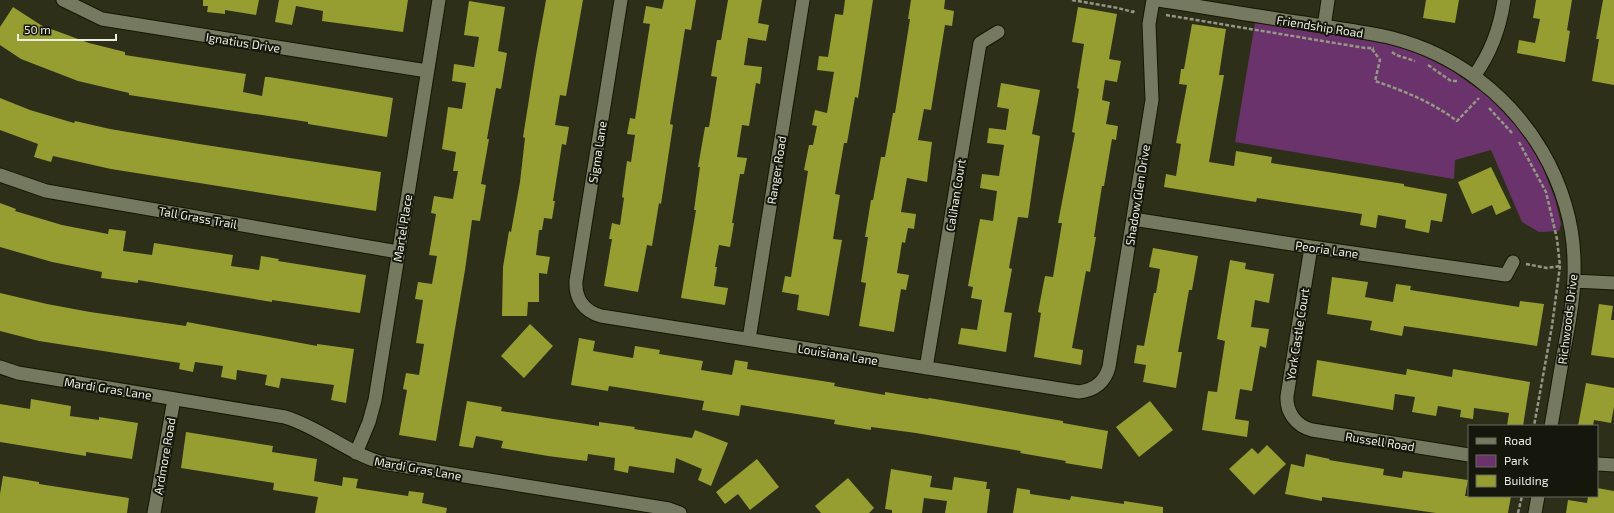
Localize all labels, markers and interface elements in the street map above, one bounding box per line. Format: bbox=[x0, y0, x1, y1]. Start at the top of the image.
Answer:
street label: Friendship Road bbox=[1276, 12, 1364, 40]
scale bar bbox=[18, 16, 116, 42]
text: 50 m bbox=[24, 22, 51, 36]
street label: Ignatius Drive bbox=[205, 29, 281, 55]
street label: Sigma Lane bbox=[585, 120, 609, 184]
street label: Ranger Road bbox=[764, 135, 788, 205]
street label: Shadow Glen Drive bbox=[1122, 144, 1152, 246]
street label: Calihan Court bbox=[942, 157, 968, 232]
street label: Martel Place bbox=[390, 193, 414, 263]
street label: Tall Grass Trail bbox=[158, 203, 239, 231]
street label: Peoria Lane bbox=[1295, 238, 1359, 260]
street label: Richwoods Drive bbox=[1555, 273, 1579, 365]
street label: York Castle Court bbox=[1283, 287, 1311, 381]
street label: Louisiana Lane bbox=[797, 341, 879, 367]
street label: Mardi Gras Lane bbox=[63, 374, 153, 402]
street label: Ardmore Road bbox=[150, 416, 178, 496]
legend bbox=[1468, 425, 1598, 497]
street label: Russell Road bbox=[1344, 429, 1416, 453]
text: Road bbox=[1504, 433, 1532, 447]
street label: Mardi Gras Lane bbox=[373, 453, 463, 483]
text: Park bbox=[1504, 453, 1529, 467]
text: Building bbox=[1504, 473, 1549, 487]

